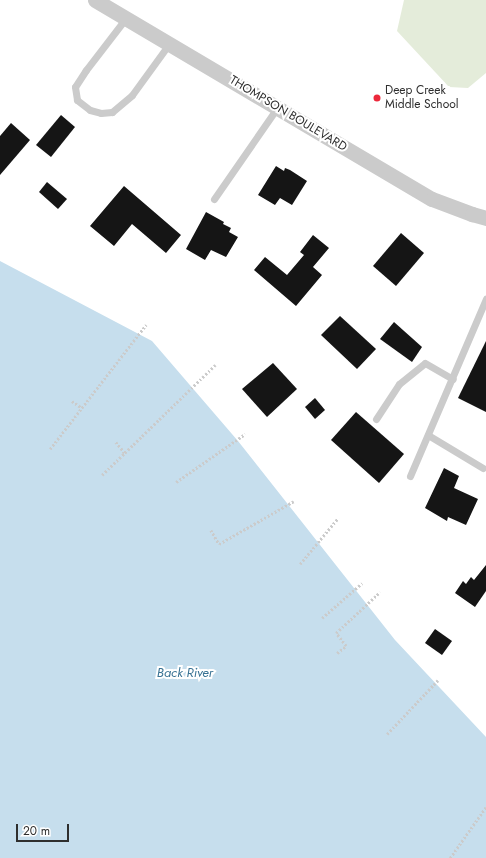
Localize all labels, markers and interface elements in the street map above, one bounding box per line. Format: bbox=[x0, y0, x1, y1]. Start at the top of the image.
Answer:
street label: THOMPSON BOULEVARD bbox=[227, 73, 349, 155]
place label: Deep Creek Middle School bbox=[385, 84, 459, 112]
marker: Deep Creek Middle School bbox=[372, 93, 382, 103]
water label: Back River bbox=[157, 665, 213, 681]
scale bar bbox=[18, 816, 71, 842]
text: 20 m bbox=[23, 822, 50, 840]

